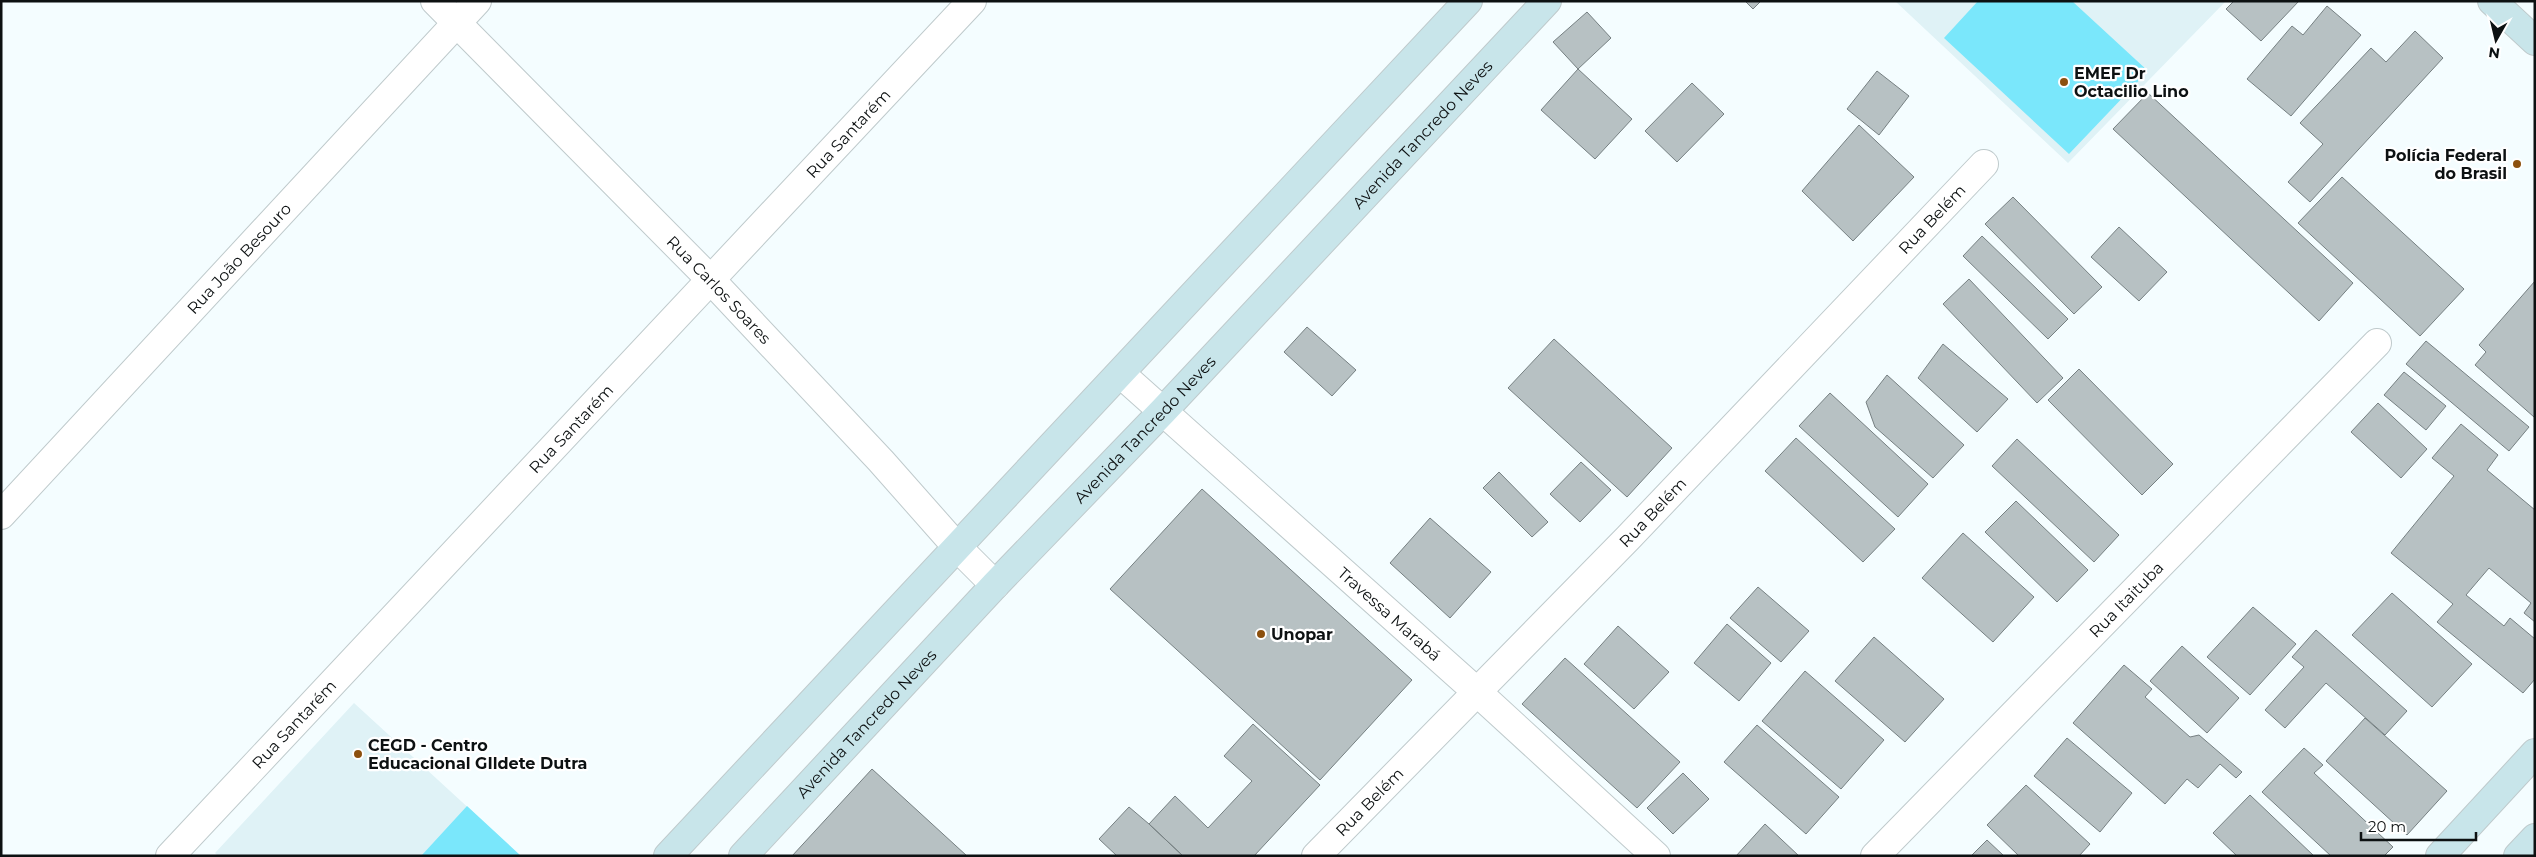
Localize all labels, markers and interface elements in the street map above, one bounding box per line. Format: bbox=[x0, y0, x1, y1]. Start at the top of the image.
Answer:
north arrow bbox=[2471, 15, 2521, 65]
text: N bbox=[2487, 43, 2501, 63]
street label: Avenida Tancredo Neves bbox=[1348, 56, 1496, 212]
place label: EMEF Dr Octacilio Lino bbox=[2074, 64, 2189, 101]
marker: EMEF Dr Octacilio Lino bbox=[2058, 76, 2070, 88]
street label: Rua Santarém bbox=[802, 85, 894, 182]
place label: Polícia Federal do Brasil bbox=[2385, 146, 2507, 183]
marker: Polícia Federal do Brasil bbox=[2511, 158, 2523, 170]
street label: Rua Belém bbox=[1894, 180, 1969, 258]
street label: Rua João Besouro bbox=[183, 199, 295, 318]
street label: Rua Carlos Soares bbox=[663, 232, 775, 348]
street label: Avenida Tancredo Neves bbox=[1070, 352, 1219, 507]
street label: Rua Santarém bbox=[525, 380, 617, 477]
street label: Rua Belém bbox=[1615, 474, 1690, 551]
street label: Rua Itaituba bbox=[2085, 558, 2167, 641]
street label: Travessa Marabá bbox=[1334, 563, 1445, 665]
place label: Unopar bbox=[1271, 625, 1333, 644]
marker: Unopar bbox=[1255, 628, 1267, 640]
street label: Avenida Tancredo Neves bbox=[792, 645, 940, 802]
street label: Rua Santarém bbox=[248, 676, 340, 772]
place label: CEGD - Centro Educacional GIldete Dutra bbox=[368, 736, 587, 773]
marker: CEGD - Centro Educacional GIldete Dutra bbox=[352, 748, 364, 760]
street label: Rua Belém bbox=[1331, 763, 1407, 840]
scale bar bbox=[2361, 810, 2476, 842]
text: 20 m bbox=[2368, 817, 2406, 836]

